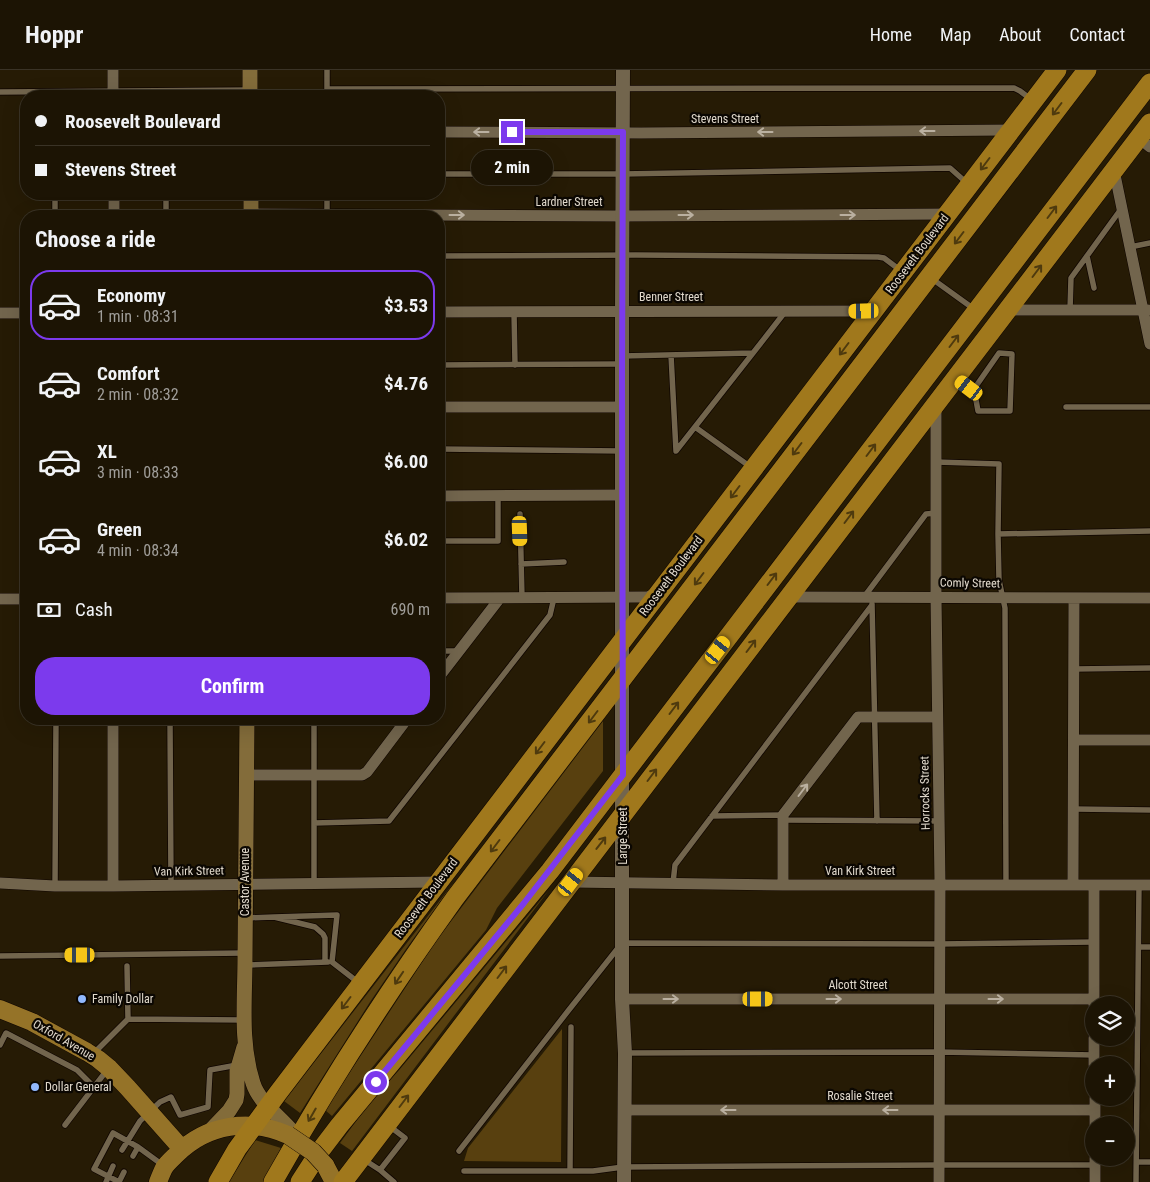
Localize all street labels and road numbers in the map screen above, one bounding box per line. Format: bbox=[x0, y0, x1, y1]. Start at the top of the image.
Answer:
street label: Stevens Street bbox=[691, 112, 760, 126]
street label: Lardner Street bbox=[536, 195, 603, 209]
street label: Roosevelt Boulevard bbox=[882, 211, 952, 297]
street label: Benner Street bbox=[639, 290, 703, 304]
street label: Roosevelt Boulevard bbox=[636, 533, 706, 619]
street label: Comly Street bbox=[940, 575, 1001, 591]
street label: Horrocks Street bbox=[917, 755, 933, 830]
street label: Large Street bbox=[616, 807, 630, 865]
street label: Castor Avenue bbox=[238, 847, 252, 916]
street label: Roosevelt Boulevard bbox=[391, 855, 461, 941]
street label: Van Kirk Street bbox=[154, 863, 225, 879]
street label: Van Kirk Street bbox=[825, 864, 895, 878]
street label: Alcott Street bbox=[828, 978, 888, 992]
street label: Oxford Avenue bbox=[31, 1017, 98, 1064]
street label: Rosalie Street bbox=[827, 1089, 893, 1103]

